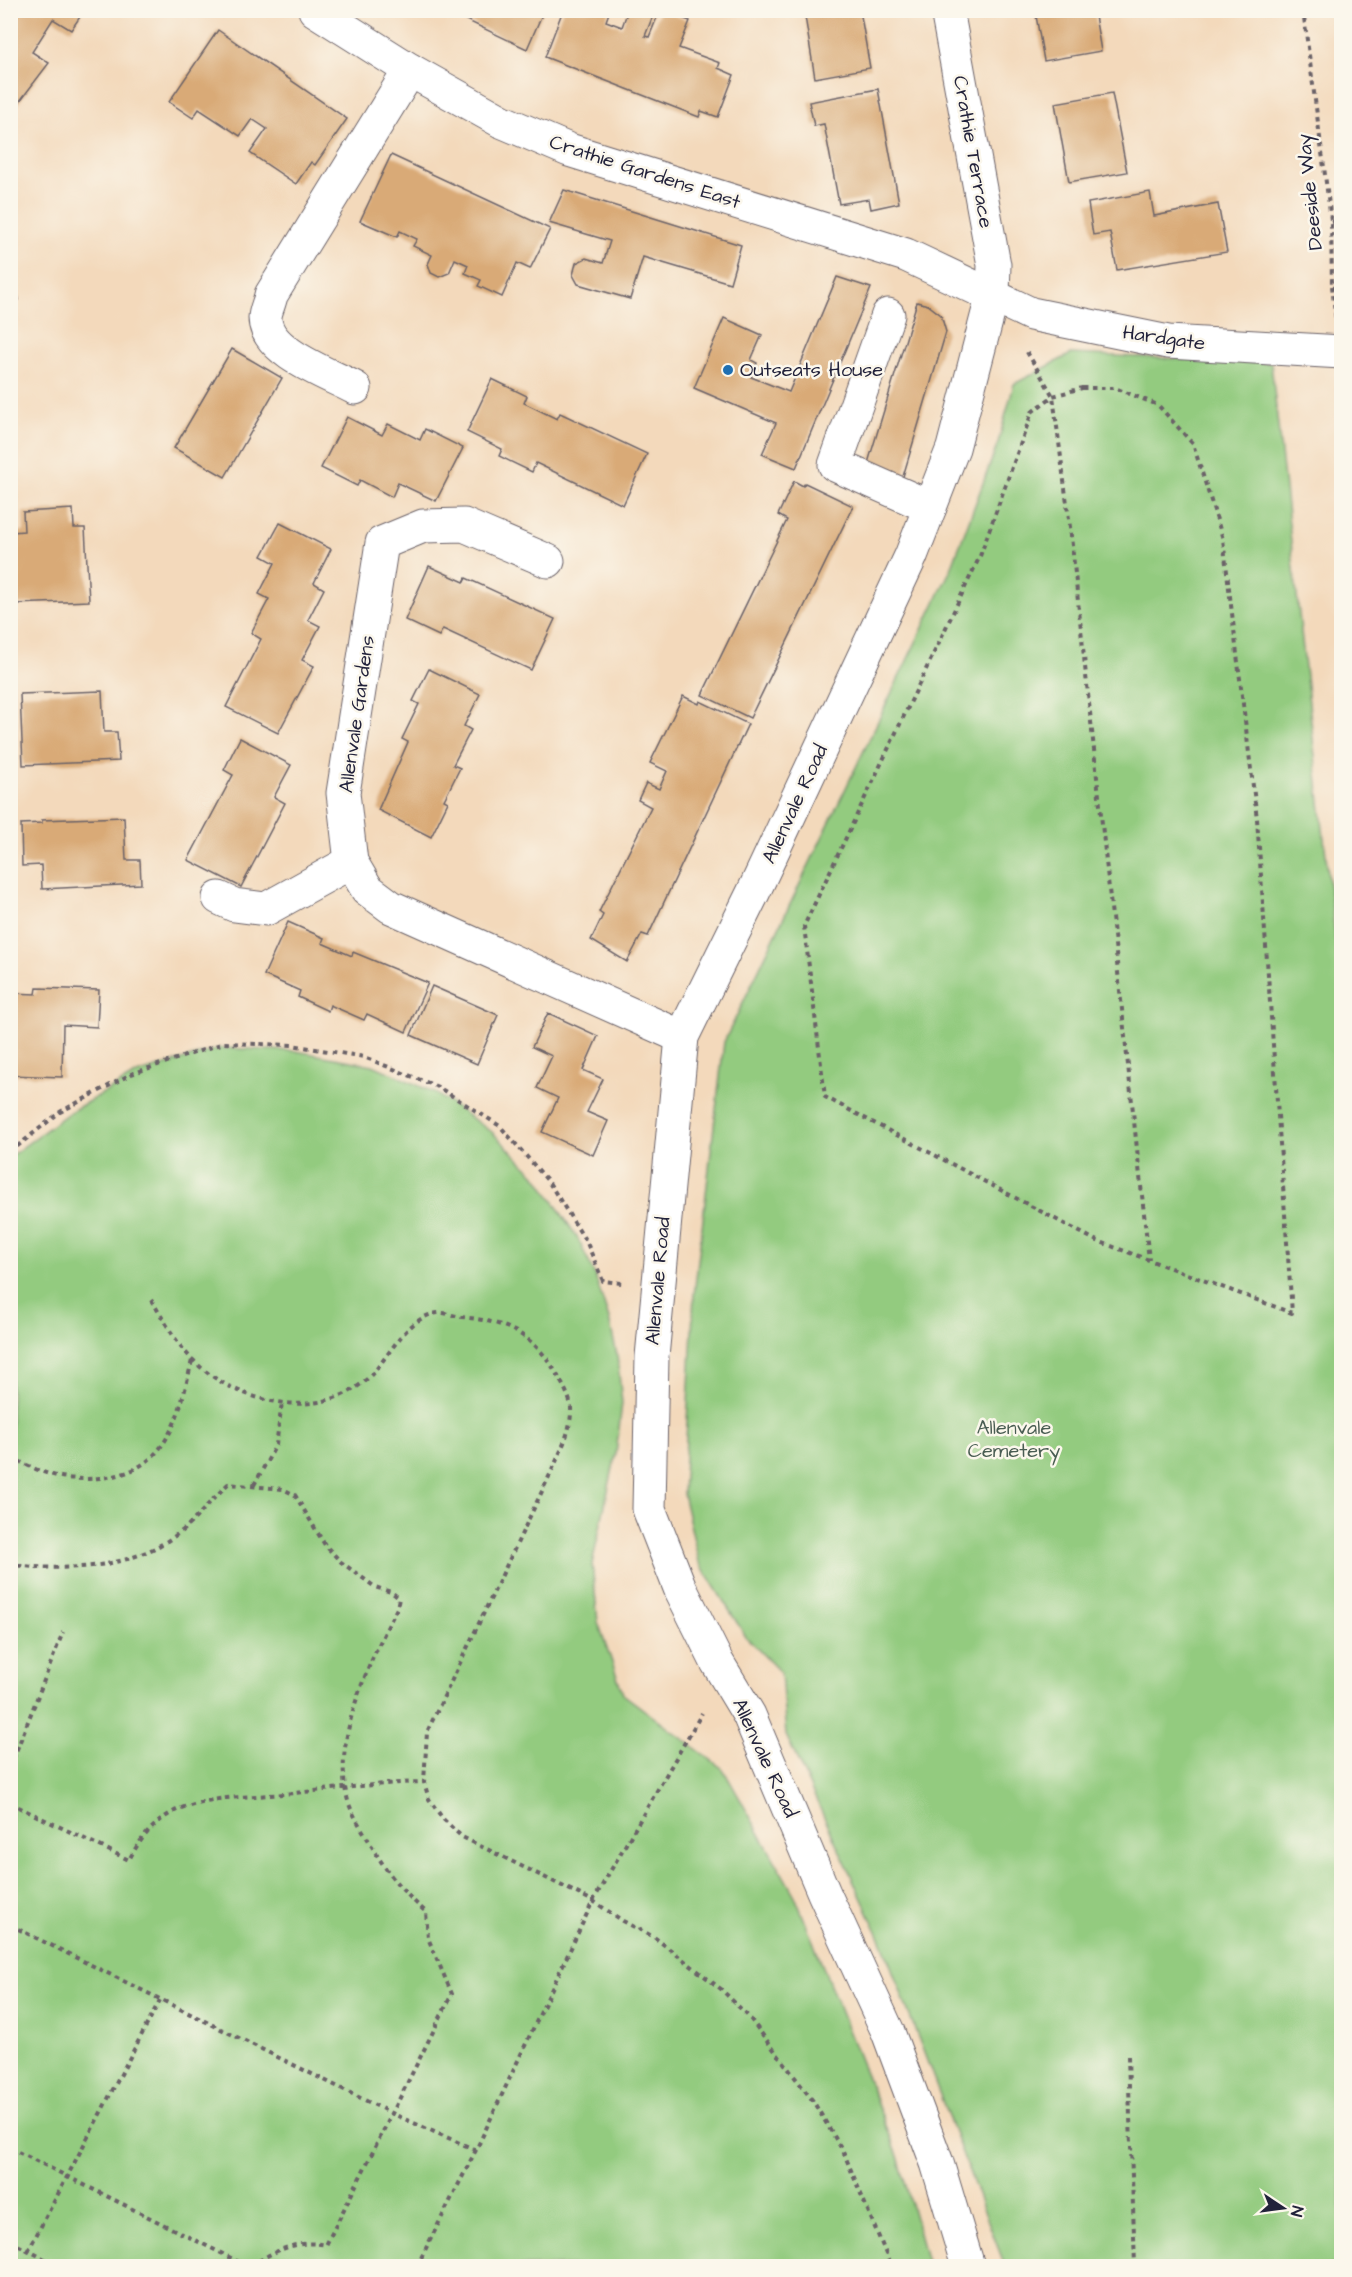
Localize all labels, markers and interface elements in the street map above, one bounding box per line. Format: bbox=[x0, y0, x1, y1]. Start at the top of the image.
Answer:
street label: Crathie Terrace bbox=[946, 74, 1000, 231]
street label: Crathie Gardens East bbox=[546, 128, 744, 216]
street label: Deeside Way bbox=[1290, 132, 1331, 252]
street label: Hardgate bbox=[1121, 318, 1207, 359]
place label: Outseats House bbox=[740, 356, 883, 384]
marker: Outseats House bbox=[721, 363, 735, 377]
street label: Allenvale Gardens bbox=[332, 634, 382, 794]
street label: Allenvale Road bbox=[755, 740, 835, 868]
street label: Allenvale Road bbox=[638, 1216, 678, 1346]
park label: Allenvale Cemetery bbox=[968, 1414, 1060, 1466]
street label: Allenvale Road bbox=[725, 1694, 805, 1822]
north arrow bbox=[1253, 2178, 1313, 2238]
text: N bbox=[1285, 2204, 1308, 2219]

